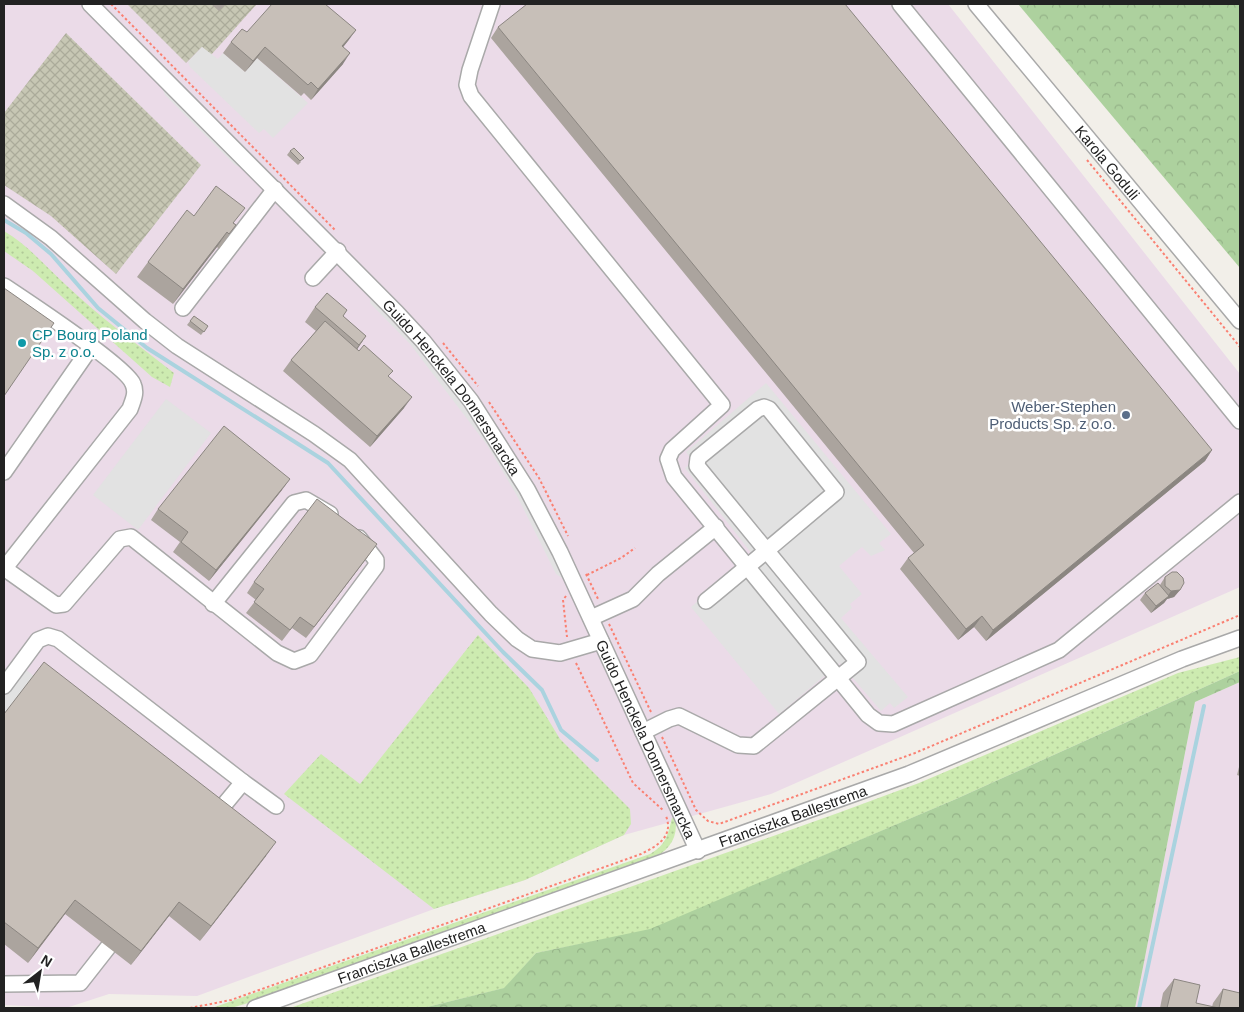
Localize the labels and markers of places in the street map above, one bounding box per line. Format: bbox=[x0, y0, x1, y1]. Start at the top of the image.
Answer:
place label: CP Bourg Poland Sp. z o.o. bbox=[32, 326, 148, 360]
marker: CP Bourg Poland Sp. z o.o. bbox=[16, 337, 28, 349]
place label: Weber-Stephen Products Sp. z o.o. bbox=[989, 398, 1116, 432]
marker: Weber-Stephen Products Sp. z o.o. bbox=[1120, 409, 1132, 421]

